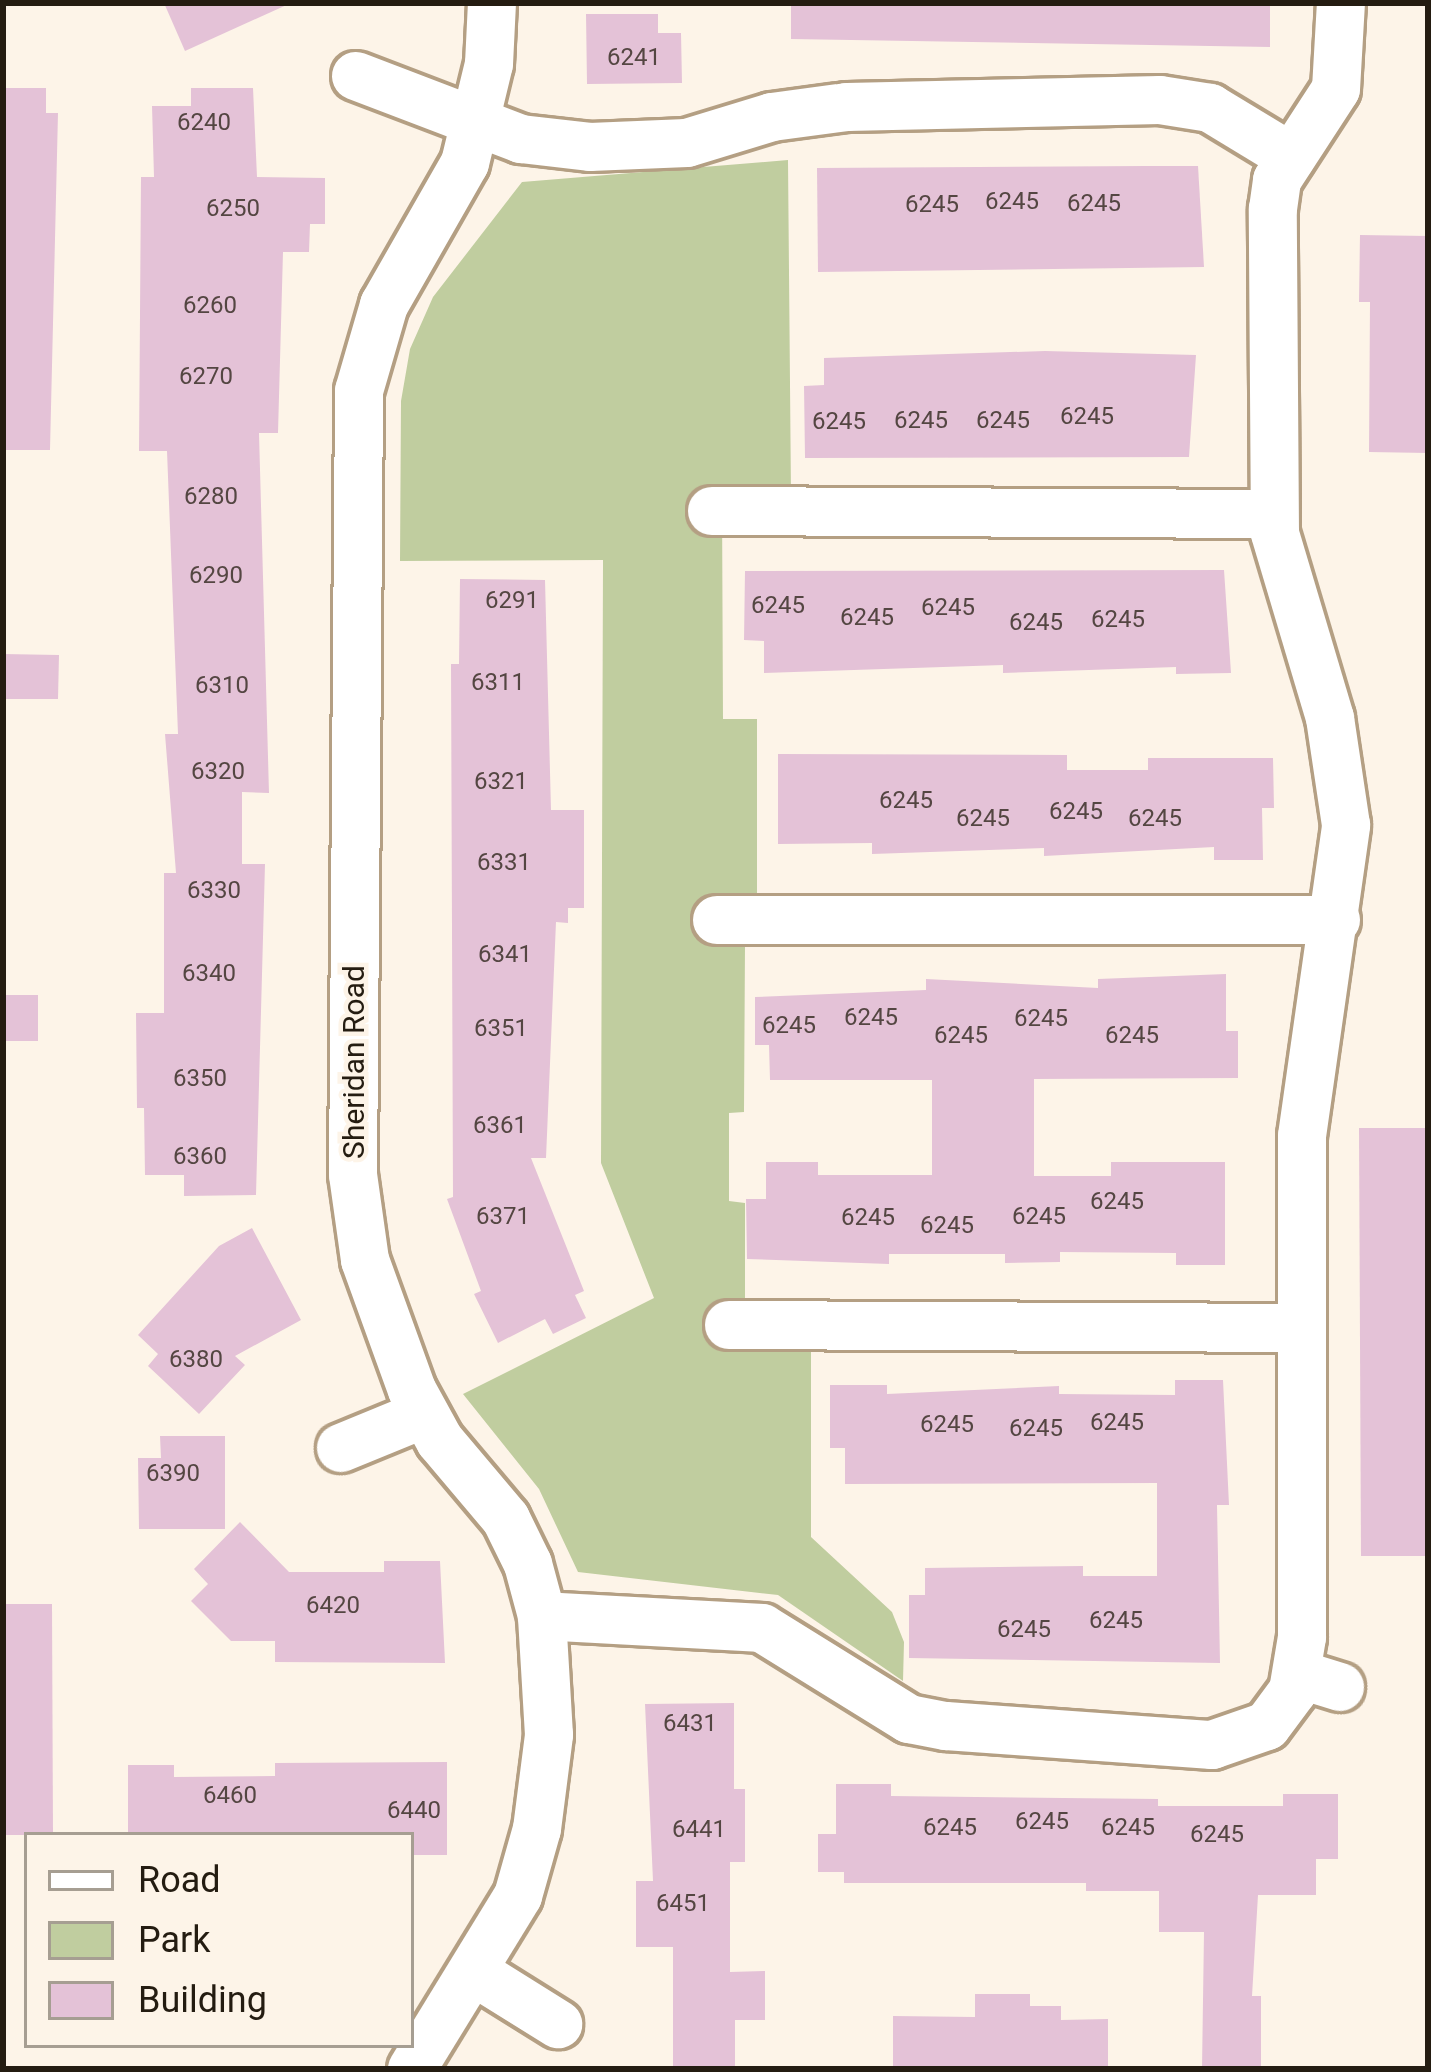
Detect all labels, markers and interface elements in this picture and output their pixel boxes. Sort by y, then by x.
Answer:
house number: 6241 [607,44,661,72]
house number: 6240 [177,109,231,137]
house number: 6245 [985,188,1039,216]
house number: 6245 [1067,190,1121,218]
house number: 6245 [905,191,959,219]
house number: 6250 [206,195,260,223]
house number: 6260 [183,292,237,320]
house number: 6270 [179,363,233,391]
house number: 6245 [1060,403,1114,431]
house number: 6245 [894,407,948,435]
house number: 6245 [976,407,1030,435]
house number: 6245 [812,408,866,436]
house number: 6280 [184,483,238,511]
house number: 6290 [189,562,243,590]
house number: 6291 [485,587,539,615]
house number: 6245 [751,592,805,620]
house number: 6245 [921,594,975,622]
house number: 6245 [840,604,894,632]
house number: 6245 [1091,606,1145,634]
house number: 6245 [1009,609,1063,637]
house number: 6311 [471,669,525,697]
house number: 6310 [195,672,249,700]
house number: 6320 [191,758,245,786]
house number: 6321 [474,768,528,796]
house number: 6245 [879,787,933,815]
house number: 6245 [1049,798,1103,826]
house number: 6245 [956,805,1010,833]
house number: 6245 [1128,805,1182,833]
house number: 6331 [477,849,531,877]
house number: 6330 [187,877,241,905]
house number: 6341 [478,941,532,969]
house number: 6340 [182,960,236,988]
street label: Sheridan Road [336,965,372,1159]
house number: 6245 [844,1004,898,1032]
house number: 6245 [1014,1005,1068,1033]
house number: 6245 [762,1012,816,1040]
house number: 6351 [474,1015,528,1043]
house number: 6245 [934,1022,988,1050]
house number: 6245 [1105,1022,1159,1050]
house number: 6350 [173,1065,227,1093]
house number: 6361 [473,1112,527,1140]
house number: 6360 [173,1143,227,1171]
house number: 6245 [1090,1188,1144,1216]
house number: 6371 [476,1203,530,1231]
house number: 6245 [1012,1203,1066,1231]
house number: 6245 [841,1204,895,1232]
house number: 6245 [920,1212,974,1240]
house number: 6380 [169,1346,223,1374]
house number: 6245 [1090,1409,1144,1437]
house number: 6245 [920,1411,974,1439]
house number: 6245 [1009,1415,1063,1443]
house number: 6390 [146,1460,200,1488]
house number: 6420 [306,1592,360,1620]
house number: 6245 [1089,1607,1143,1635]
house number: 6245 [997,1616,1051,1644]
house number: 6431 [663,1710,717,1738]
house number: 6460 [203,1782,257,1810]
house number: 6440 [387,1797,441,1825]
house number: 6245 [1015,1808,1069,1836]
house number: 6245 [923,1814,977,1842]
house number: 6245 [1101,1814,1155,1842]
house number: 6441 [672,1816,726,1844]
house number: 6245 [1190,1821,1244,1849]
legend [24,1832,414,2048]
text: Road [138,1859,221,1901]
house number: 6451 [656,1890,710,1918]
text: Park [138,1919,211,1961]
text: Building [138,1979,267,2021]

